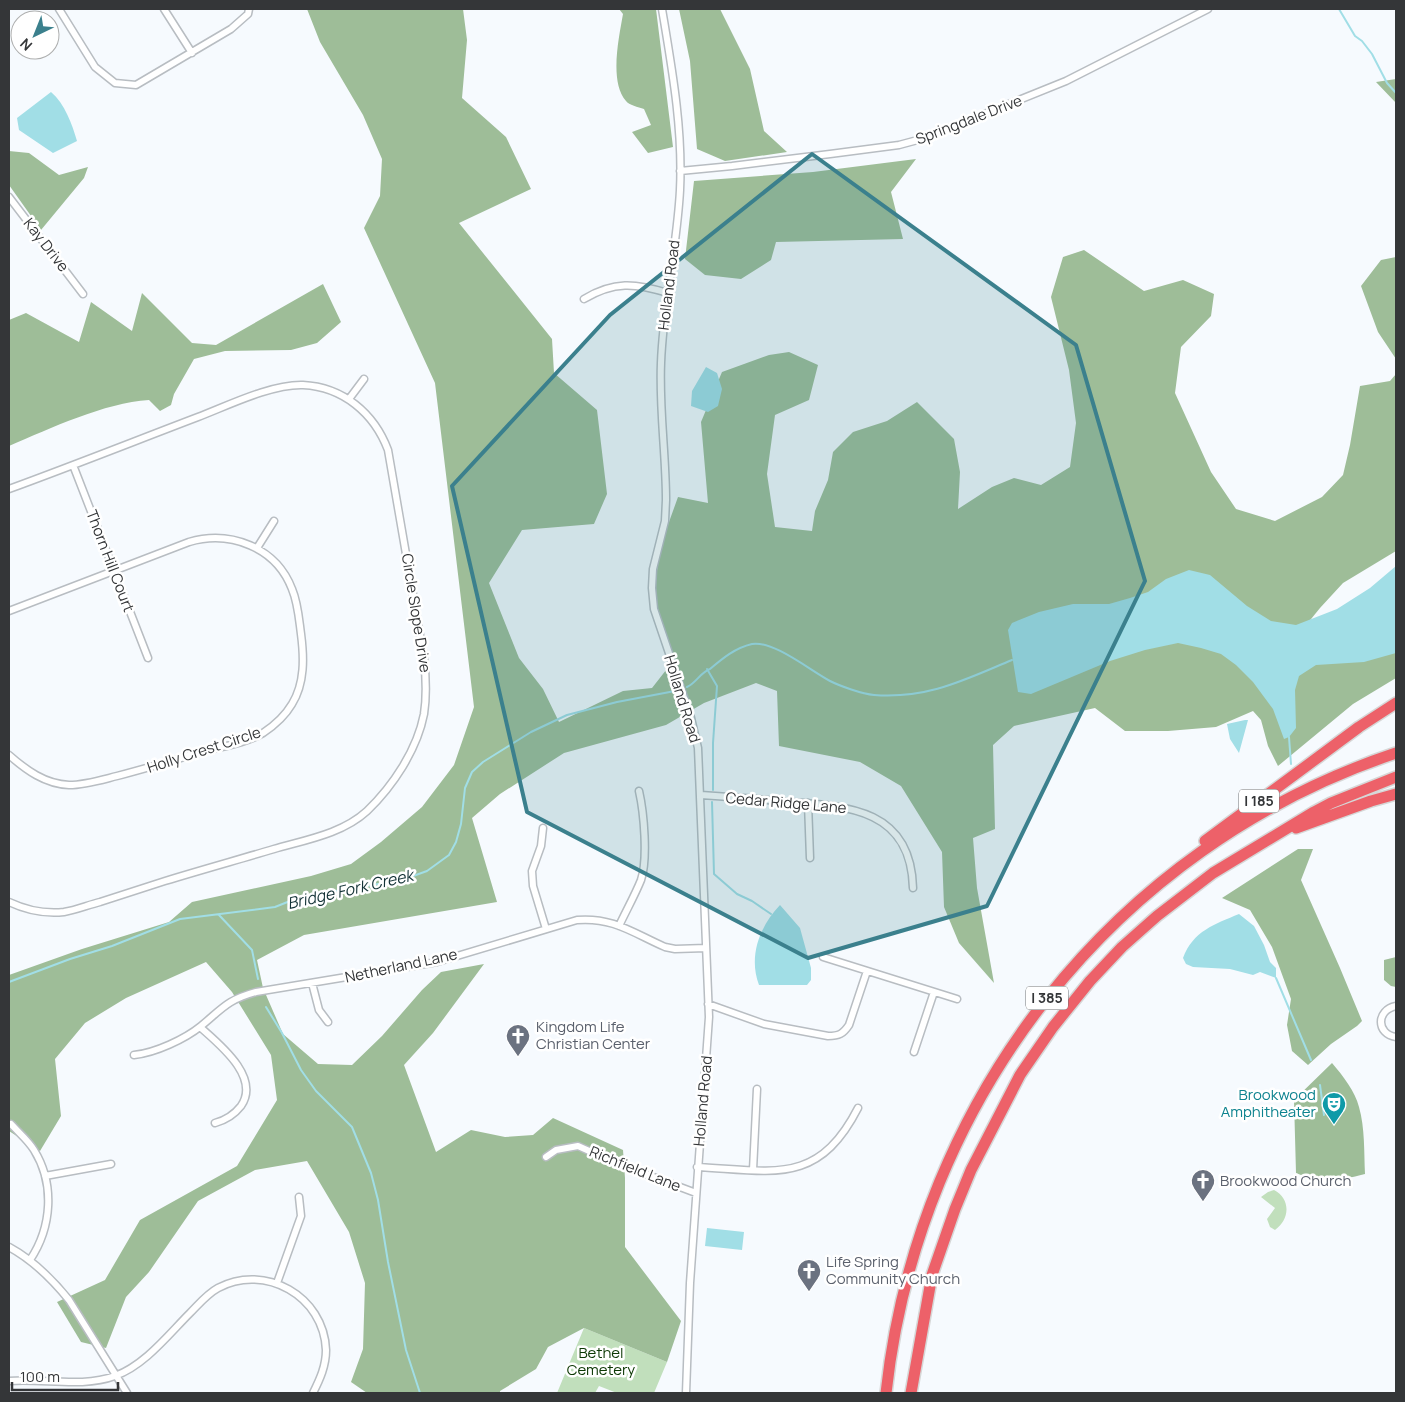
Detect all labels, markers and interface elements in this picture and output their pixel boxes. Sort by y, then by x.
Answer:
north arrow [10,10,60,60]
text: N [16,34,36,55]
street label: Springdale Drive [913,90,1025,149]
street label: Kay Drive [19,213,74,276]
street label: Holland Road [653,239,684,331]
street label: Thorn Hill Court [81,507,140,615]
street label: Circle Slope Drive [397,552,436,674]
street label: Holland Road [659,652,706,745]
street label: Holly Crest Circle [144,721,264,778]
street label: Cedar Ridge Lane [725,787,848,818]
road number: I 185 [1239,789,1279,812]
water label: Bridge Fork Creek [285,863,417,914]
street label: Netherland Lane [343,943,459,988]
road number: I 385 [1026,986,1068,1010]
place label: Kingdom Life Christian Center [536,1016,651,1054]
church icon: Kingdom Life Christian Center [505,1023,531,1057]
street label: Holland Road [688,1055,717,1147]
place label: Brookwood Amphitheater [1221,1084,1317,1122]
theatre icon: Brookwood Amphitheater [1321,1091,1347,1125]
street label: Richfield Lane [586,1141,684,1197]
church icon: Brookwood Church [1190,1168,1216,1202]
place label: Brookwood Church [1220,1170,1352,1191]
place label: Life Spring Community Church [826,1251,960,1289]
church icon: Life Spring Community Church [796,1258,822,1292]
park label: Bethel Cemetery [567,1342,635,1380]
scale bar [12,1360,119,1392]
text: 100 m [20,1366,60,1387]

